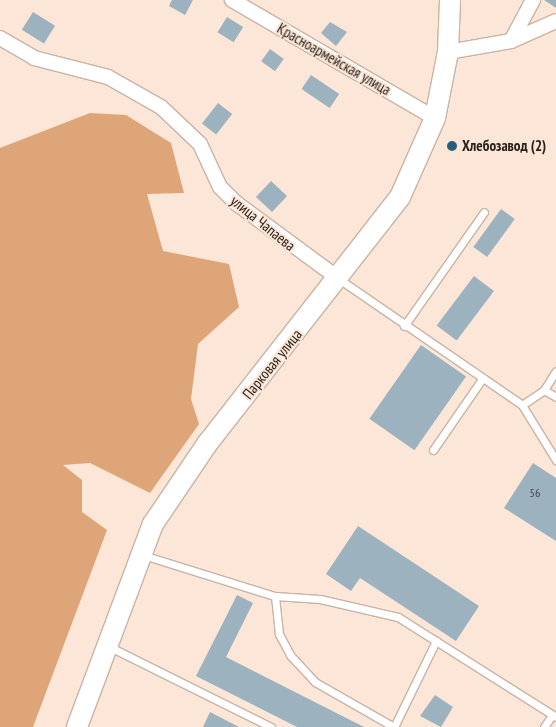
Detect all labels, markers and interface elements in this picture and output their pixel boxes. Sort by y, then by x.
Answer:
street label: Красноармейская улица [274,19,394,99]
place label: Хлебозавод (2) [462,137,546,155]
marker: Хлебозавод (2) [446,140,458,152]
street label: улица Чапаева [227,191,299,255]
street label: Парковая улица [238,326,306,402]
house number: 56 [530,486,540,500]

